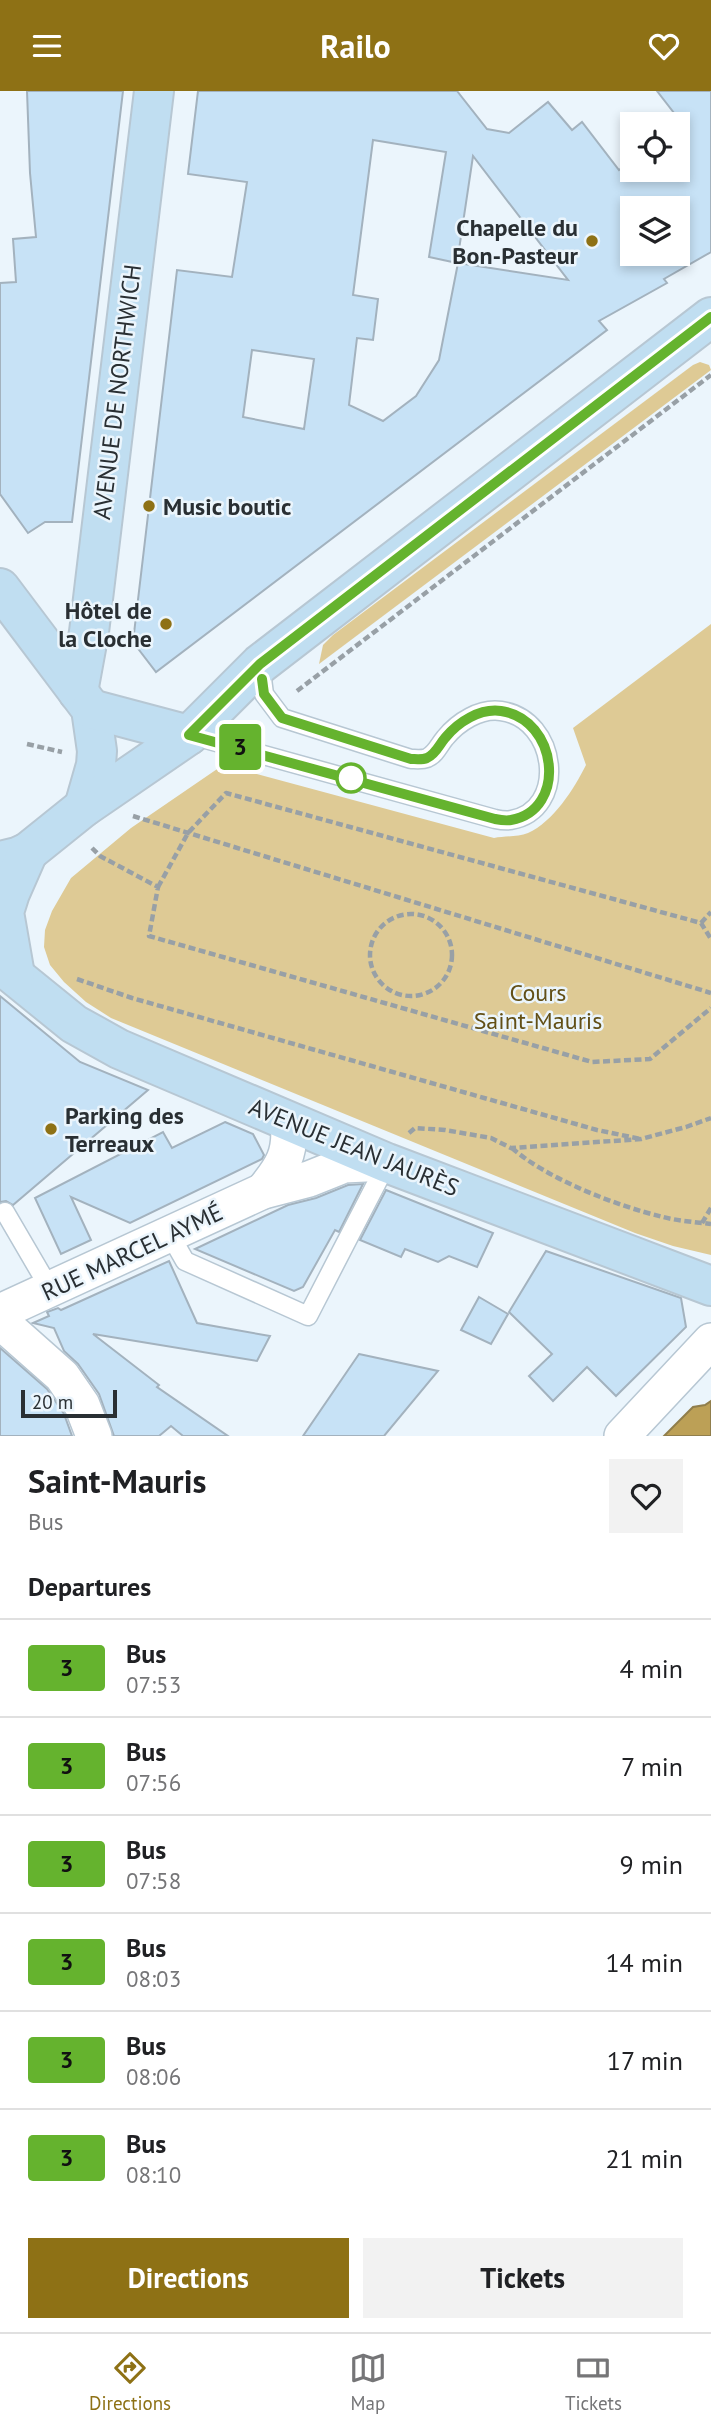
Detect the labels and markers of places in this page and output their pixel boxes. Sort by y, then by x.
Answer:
place label: Chapelle du Bon-Pasteur [452,212,579,271]
marker: Chapelle du Bon-Pasteur [584,233,600,249]
place label: Music boutic [163,491,291,522]
marker: Music boutic [141,498,157,514]
place label: Hôtel de la Cloche [58,595,152,654]
marker: Hôtel de la Cloche [158,616,174,632]
unlabelled marker [336,763,366,793]
place label: Parking des Terreaux [65,1100,184,1159]
marker: Parking des Terreaux [43,1121,59,1137]

